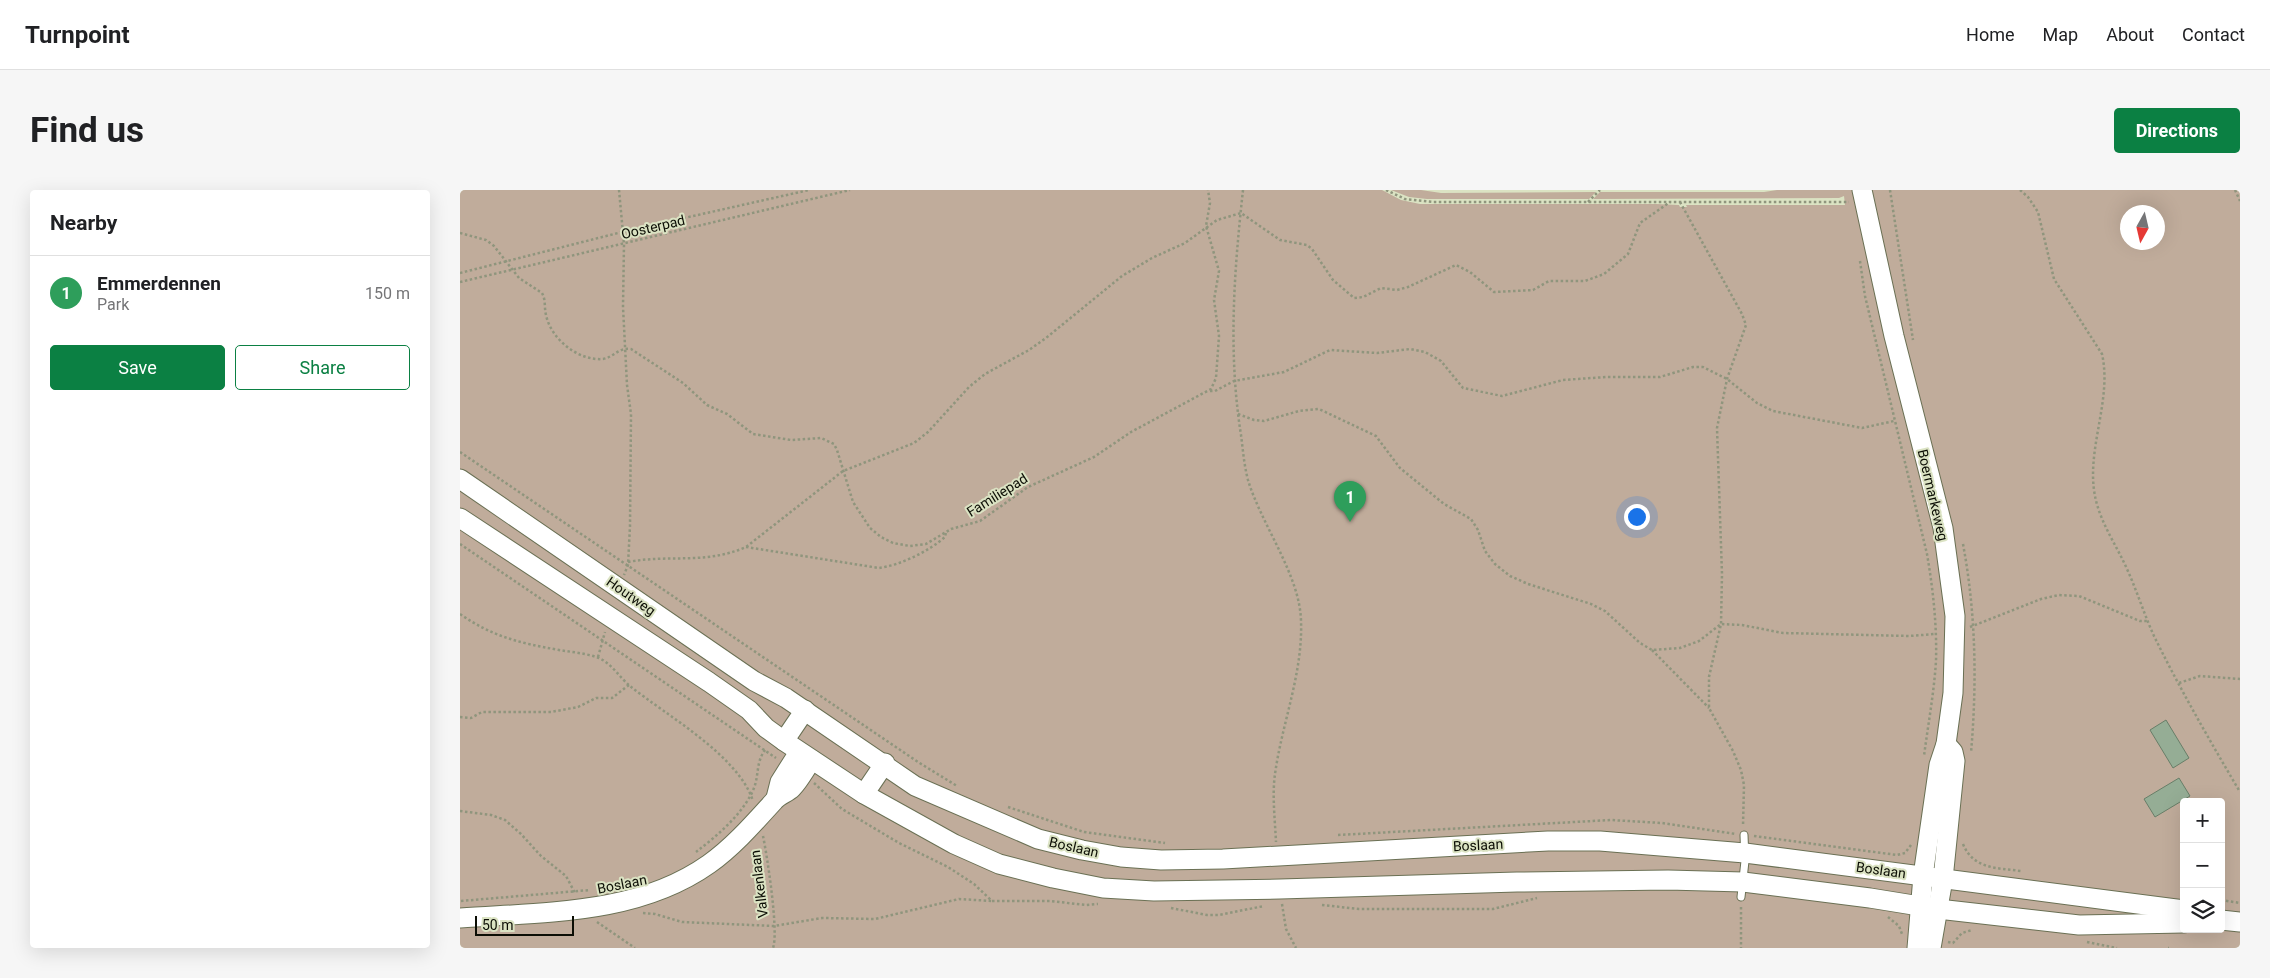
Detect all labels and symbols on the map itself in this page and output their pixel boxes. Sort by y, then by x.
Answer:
north arrow [2120,205,2165,250]
street label: Oosterpad [620,212,686,242]
street label: Boermarkeweg [1915,448,1951,542]
street label: Familiepad [964,470,1030,520]
pin: 1 [1334,481,1366,522]
your location [1624,504,1650,530]
street label: Houtweg [603,573,659,619]
street label: Boslaan [1048,834,1100,860]
street label: Boslaan [1452,836,1504,854]
street label: Valkenlaan [747,849,771,919]
street label: Boslaan [1855,859,1907,881]
street label: Boslaan [596,871,648,897]
scale bar [475,913,574,936]

